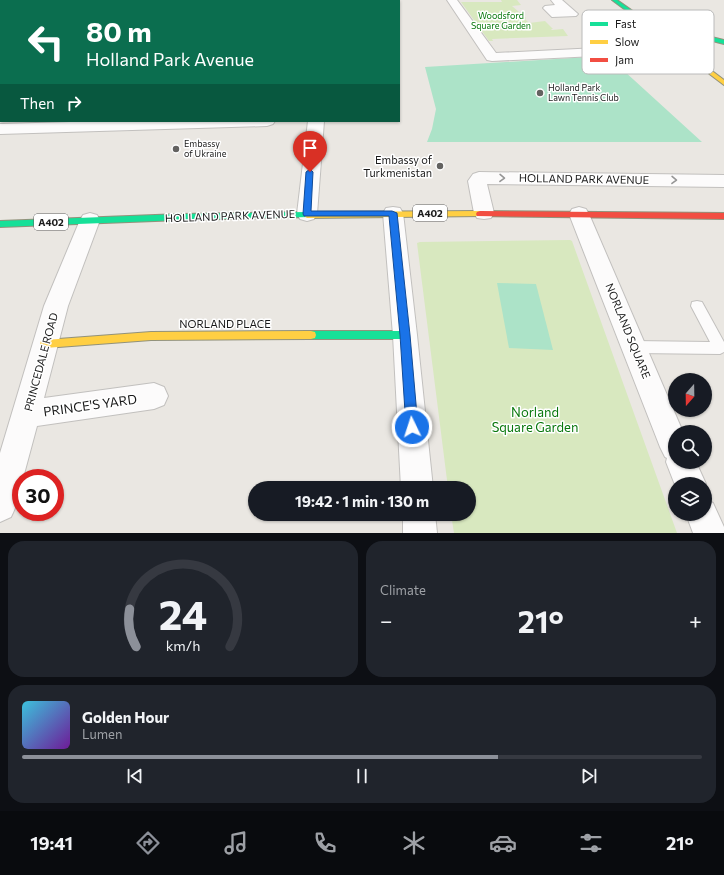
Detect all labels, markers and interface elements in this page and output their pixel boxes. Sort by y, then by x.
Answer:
park label: Woodsford Square Garden [471,10,531,31]
legend [582,10,714,74]
text: 80 m [86,14,152,48]
icon: left [20,16,72,68]
text: Fast [615,17,637,30]
text: Slow [615,35,640,48]
text: Holland Park Avenue [86,48,254,70]
text: Jam [615,53,634,67]
place label: Holland Park Lawn Tennis Club [548,82,619,103]
marker: Holland Park Lawn Tennis Club [535,88,545,98]
icon: right [63,92,85,114]
text: Then [20,94,55,112]
pin [293,131,327,172]
icon: arrive [299,137,321,159]
place label: Embassy of Ukraine [184,138,227,159]
marker: Embassy of Ukraine [171,144,181,154]
place label: Embassy of Turkmenistan [363,153,433,179]
marker: Embassy of Turkmenistan [435,161,445,171]
street label: HOLLAND PARK AVENUE [519,171,649,186]
one-way arrow [499,174,505,182]
one-way arrow [671,176,677,184]
road number: A402 [413,205,447,221]
street label: HOLLAND PARK AVENUE [165,207,295,224]
road number: A402 [34,214,68,230]
street label: NORLAND SQUARE [603,281,654,380]
street label: PRINCEDALE ROAD [21,311,60,413]
street label: NORLAND PLACE [179,317,271,330]
north arrow [668,373,712,417]
map controls [668,373,712,521]
street label: PRINCE'S YARD [42,391,138,419]
park label: Norland Square Garden [492,404,578,435]
position arrow [391,406,433,448]
button: search [668,425,712,469]
speed limit sign: 30 [12,469,64,521]
button: layers [668,477,712,521]
text: 19:42 · 1 min · 130 m [295,492,429,510]
text: Climate [380,582,426,598]
text: 24 [159,588,207,639]
text: 21° [518,602,564,639]
text: − [380,607,393,634]
text: + [689,607,702,634]
text: km/h [166,636,200,654]
text: Golden Hour [82,708,169,726]
text: Lumen [82,726,122,742]
icon: previous [124,765,146,787]
icon: pause [351,765,373,787]
icon: next [578,765,600,787]
icon: directions [134,829,162,857]
icon: music [222,829,250,857]
icon: phone [311,829,339,857]
icon: climate [400,829,428,857]
icon: car [489,829,517,857]
icon: filters [577,829,605,857]
text: 19:41 [30,832,73,854]
text: 21° [666,832,694,854]

